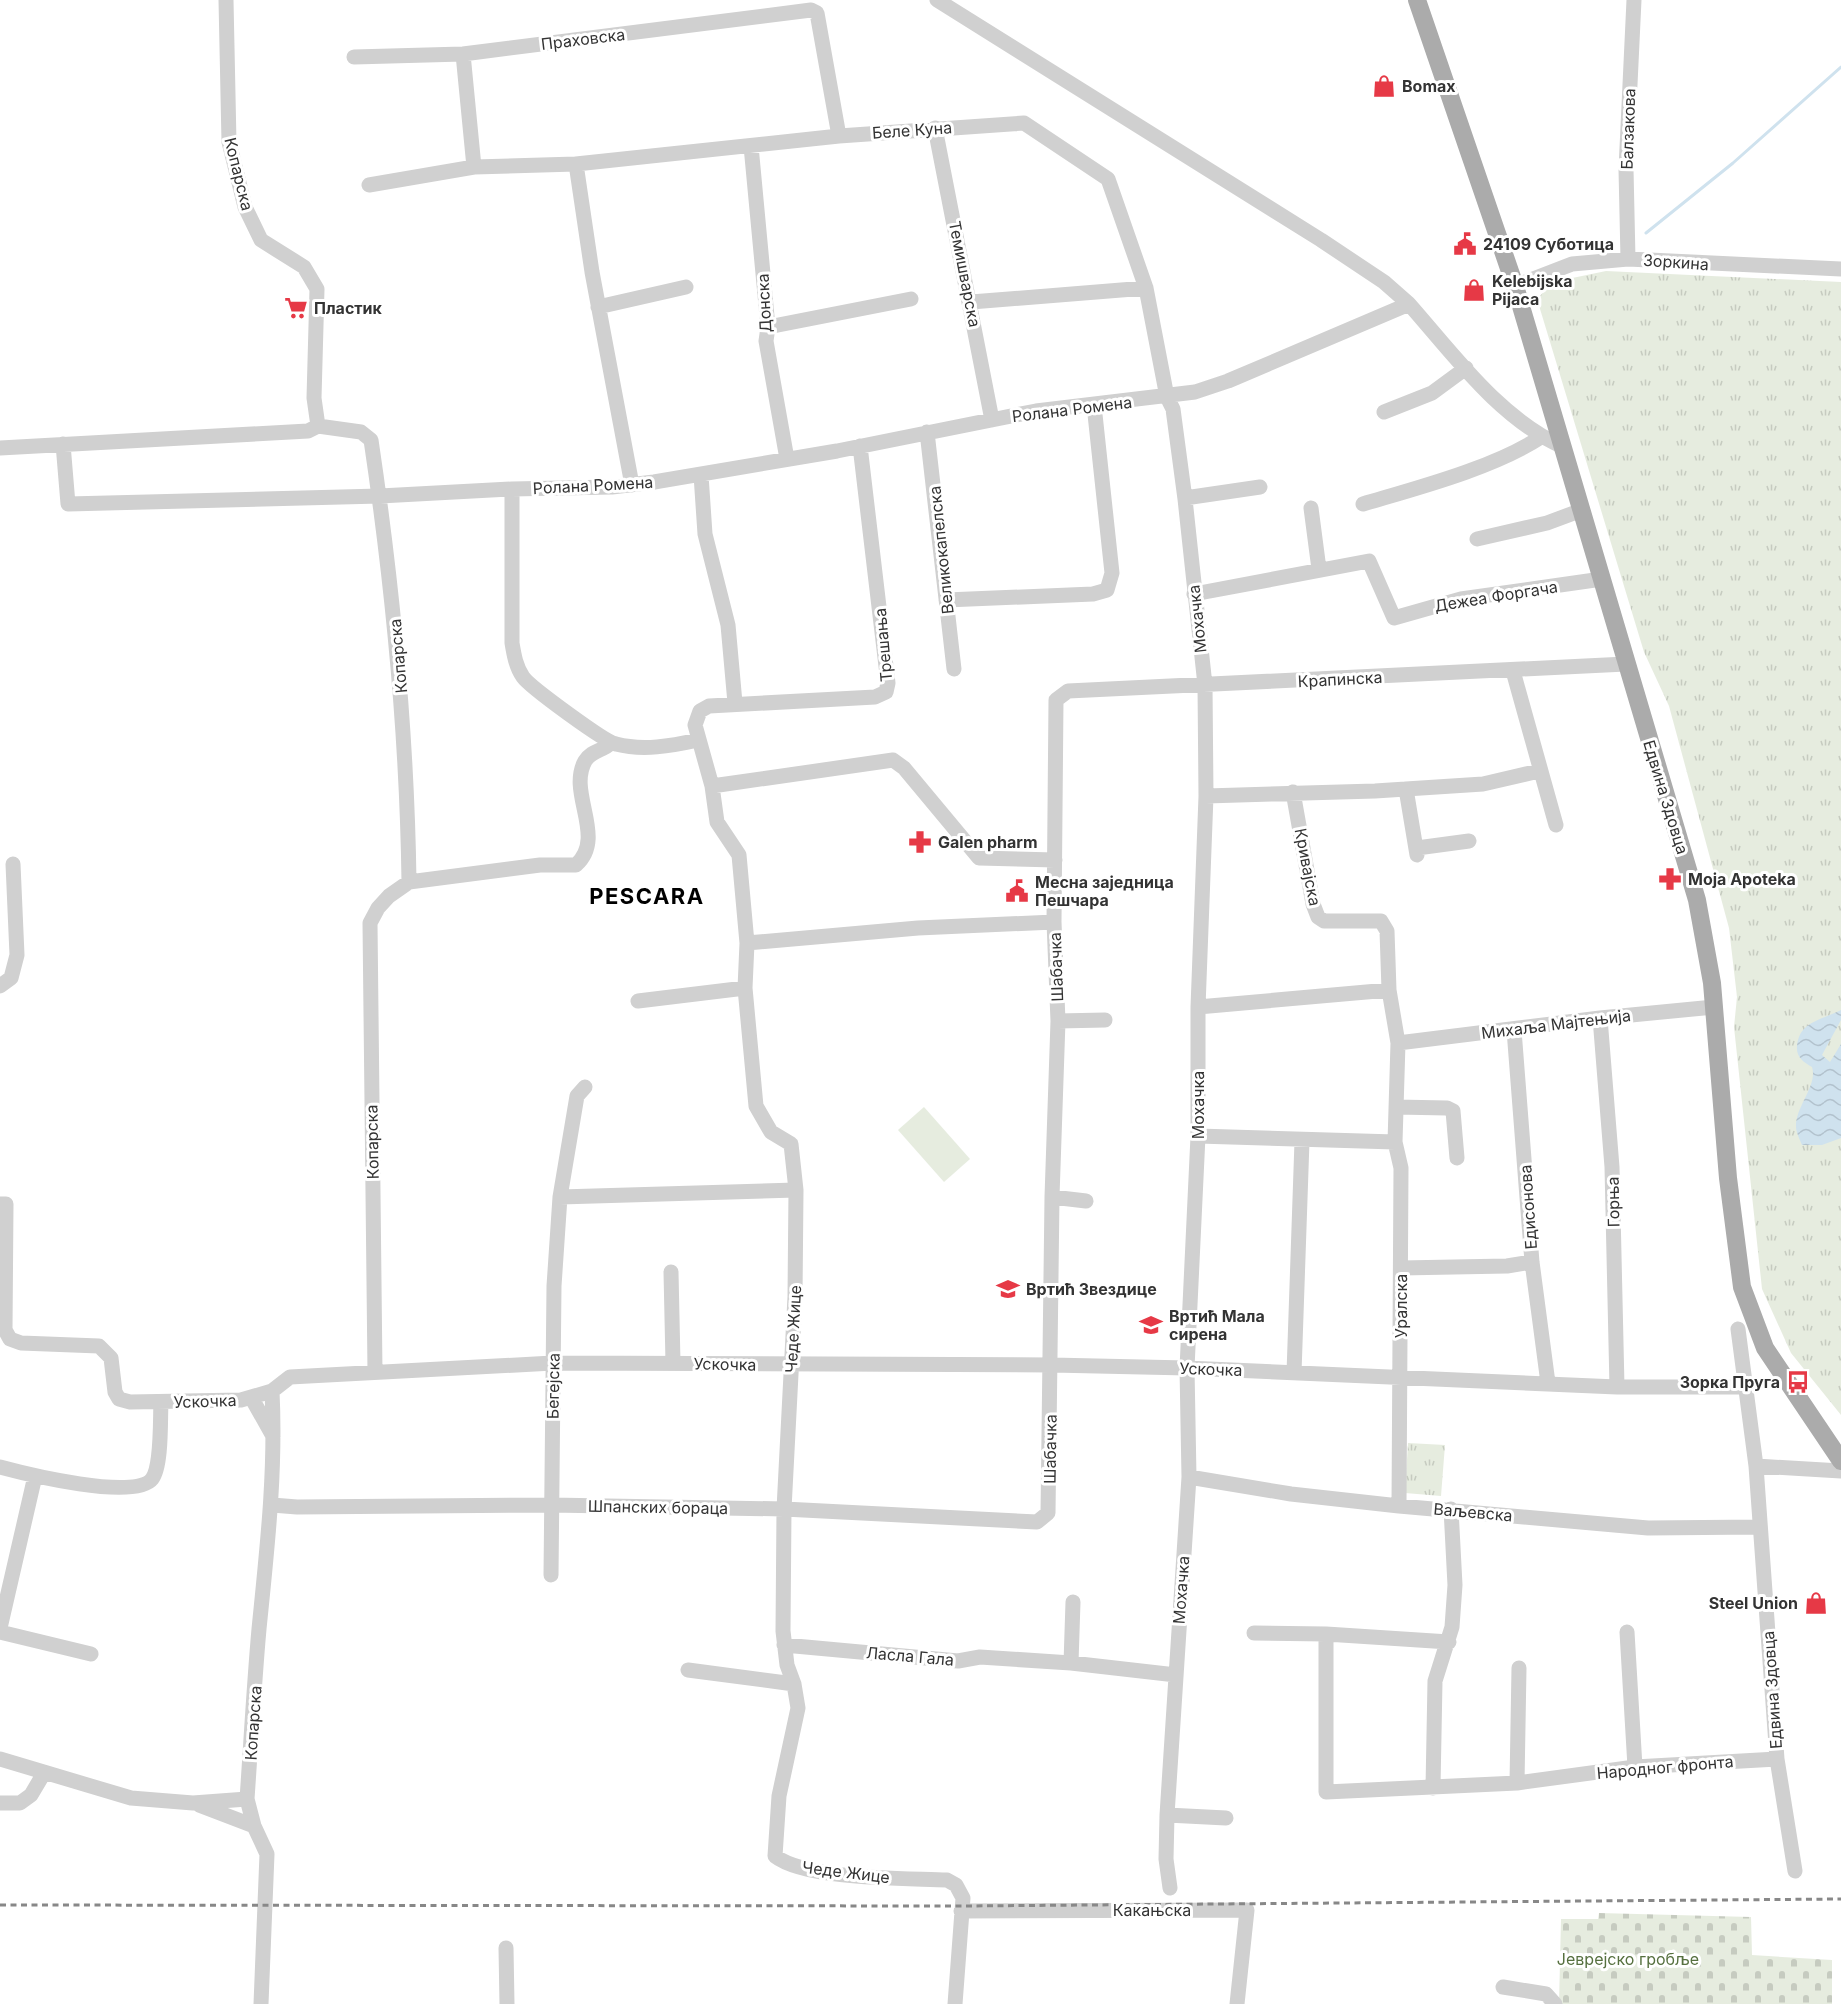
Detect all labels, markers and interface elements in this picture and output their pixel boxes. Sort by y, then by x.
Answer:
street label: Праховска [540,24,626,54]
shop icon: Bomax [1371,73,1397,99]
place label: Bomax [1402,76,1456,96]
street label: Балзакова [1617,88,1639,170]
street label: Беле Куна [871,117,953,143]
street label: Копарска [220,135,258,213]
street label: Темишварска [945,219,985,329]
public building icon: 24109 Суботица [1452,231,1478,257]
place label: 24109 Суботица [1483,234,1614,254]
street label: Зоркина [1642,250,1710,274]
place label: Kelebijska Pijaca [1492,271,1573,309]
street label: Донска [752,273,776,333]
shop icon: Kelebijska Pijaca [1461,277,1487,303]
supermarket icon: Пластик [283,295,309,321]
place label: Пластик [314,298,383,318]
street label: Ролана Ромена [1011,392,1133,426]
street label: Ролана Ромена [532,472,654,498]
street label: Великокапелска [924,485,958,615]
street label: Дежеа Форгача [1433,576,1559,616]
street label: Мохачка [1183,584,1211,654]
street label: Трешања [870,607,896,683]
street label: Копарска [385,618,411,694]
street label: Крапинска [1297,667,1383,691]
street label: Едвина Здовца [1639,738,1693,856]
street label: Кривајска [1291,826,1325,908]
pharmacy icon: Galen pharm [907,829,933,855]
place label: Galen pharm [938,832,1037,852]
pharmacy icon: Moja Apoteka [1657,866,1683,892]
place label: Moja Apoteka [1688,869,1796,889]
place label: Месна заједница Пешчара [1035,872,1174,910]
public building icon: Месна заједница Пешчара [1004,878,1030,904]
district label: PESCARA [589,883,705,909]
street label: Шабачка [1045,932,1067,1002]
street label: Михаља Мајтењија [1480,1005,1632,1043]
street label: Мохачка [1188,1071,1208,1139]
street label: Копарска [361,1104,383,1180]
street label: Едисонова [1515,1164,1541,1250]
street label: Горња [1603,1176,1623,1228]
street label: Уралска [1391,1274,1411,1338]
school or university icon: Вртић Звездице [995,1276,1021,1302]
place label: Вртић Звездице [1026,1279,1157,1299]
street label: Чеде Жице [781,1284,805,1374]
place label: Вртић Мала сирена [1169,1306,1265,1344]
school or university icon: Вртић Мала сирена [1138,1312,1164,1338]
street label: Бегејска [542,1353,564,1419]
street label: Ускочка [693,1353,757,1375]
street label: Ускочка [1179,1358,1243,1380]
bus stop icon: Зорка Пруга [1785,1369,1811,1395]
place label: Зорка Пруга [1680,1372,1780,1392]
street label: Ускочка [173,1390,237,1412]
street label: Шабачка [1039,1414,1061,1484]
street label: Шпанских бораца [588,1496,728,1518]
street label: Ваљевска [1433,1499,1513,1525]
street label: Мохачка [1169,1555,1193,1625]
shop icon: Steel Union [1803,1590,1829,1616]
place label: Steel Union [1709,1593,1798,1613]
street label: Едвина Здовца [1758,1630,1786,1750]
street label: Ласла Гала [865,1642,955,1670]
street label: Копарска [240,1685,266,1761]
street label: Народног фронта [1596,1751,1734,1783]
street label: Чеде Жице [801,1857,891,1887]
street label: Какањска [1113,1900,1191,1920]
park label: Јеврејско гробље [1557,1949,1699,1969]

